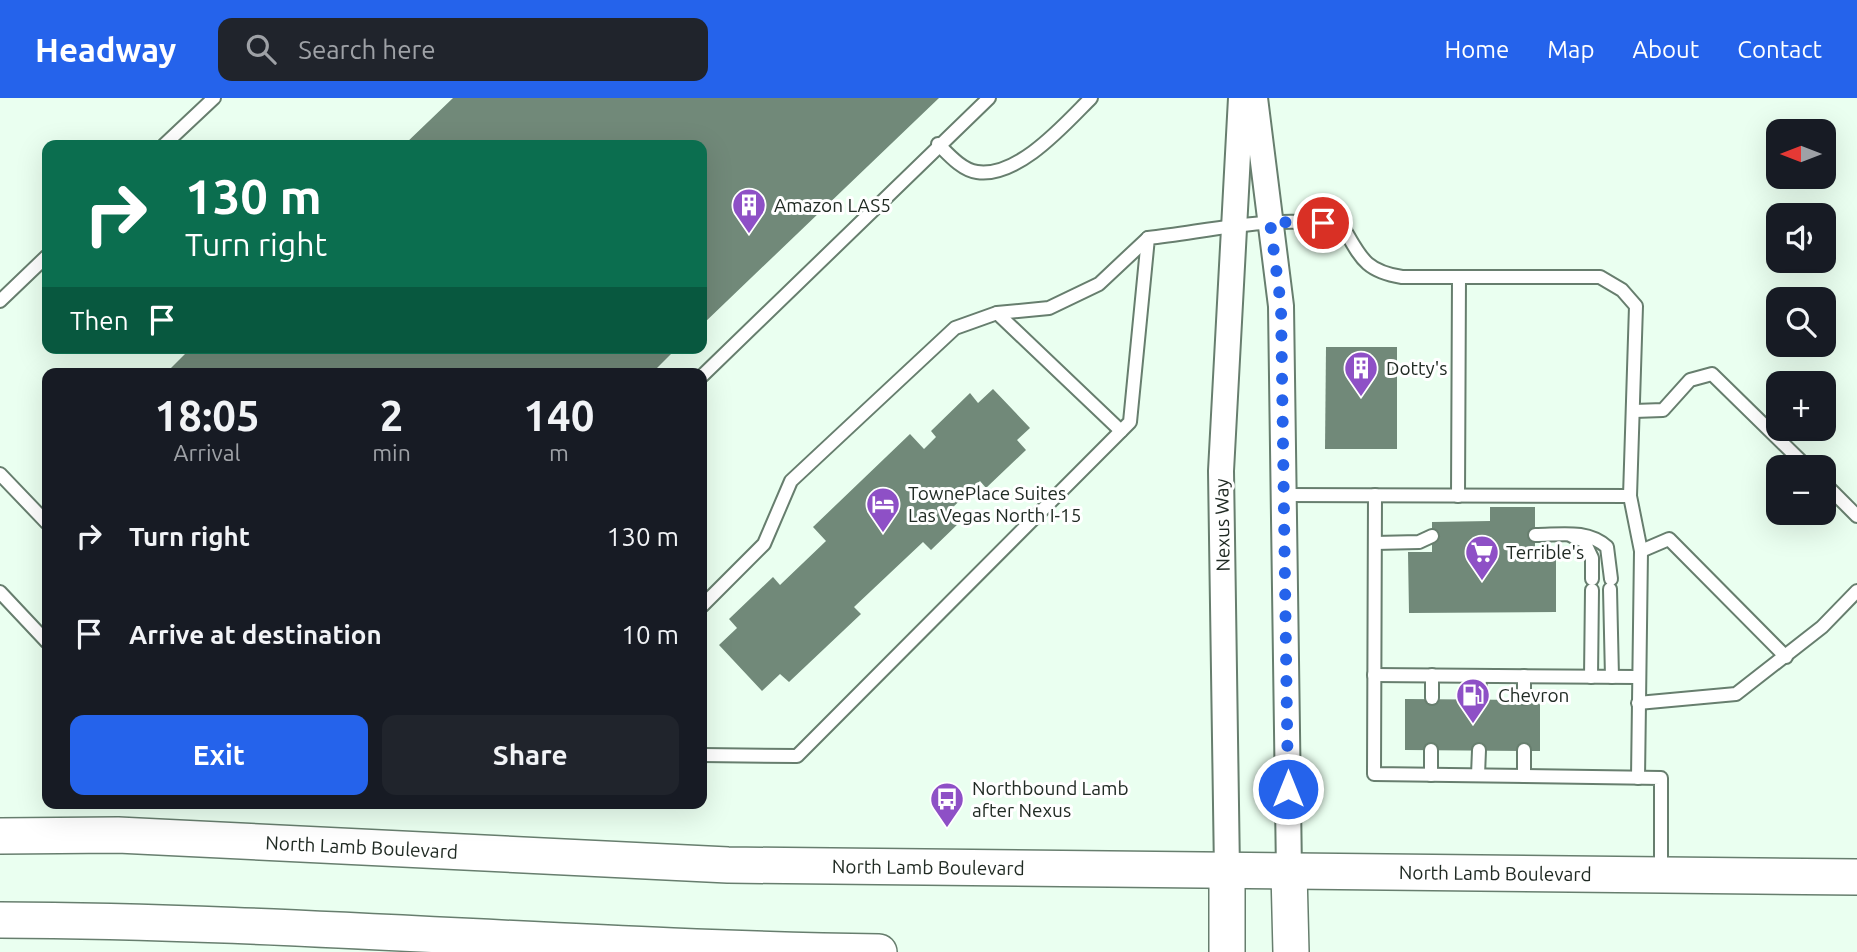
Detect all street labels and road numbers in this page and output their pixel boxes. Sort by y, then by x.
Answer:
street label: Nexus Way [1210,478,1234,572]
street label: North Lamb Boulevard [265,831,459,863]
street label: North Lamb Boulevard [832,855,1025,879]
street label: North Lamb Boulevard [1399,861,1592,885]

